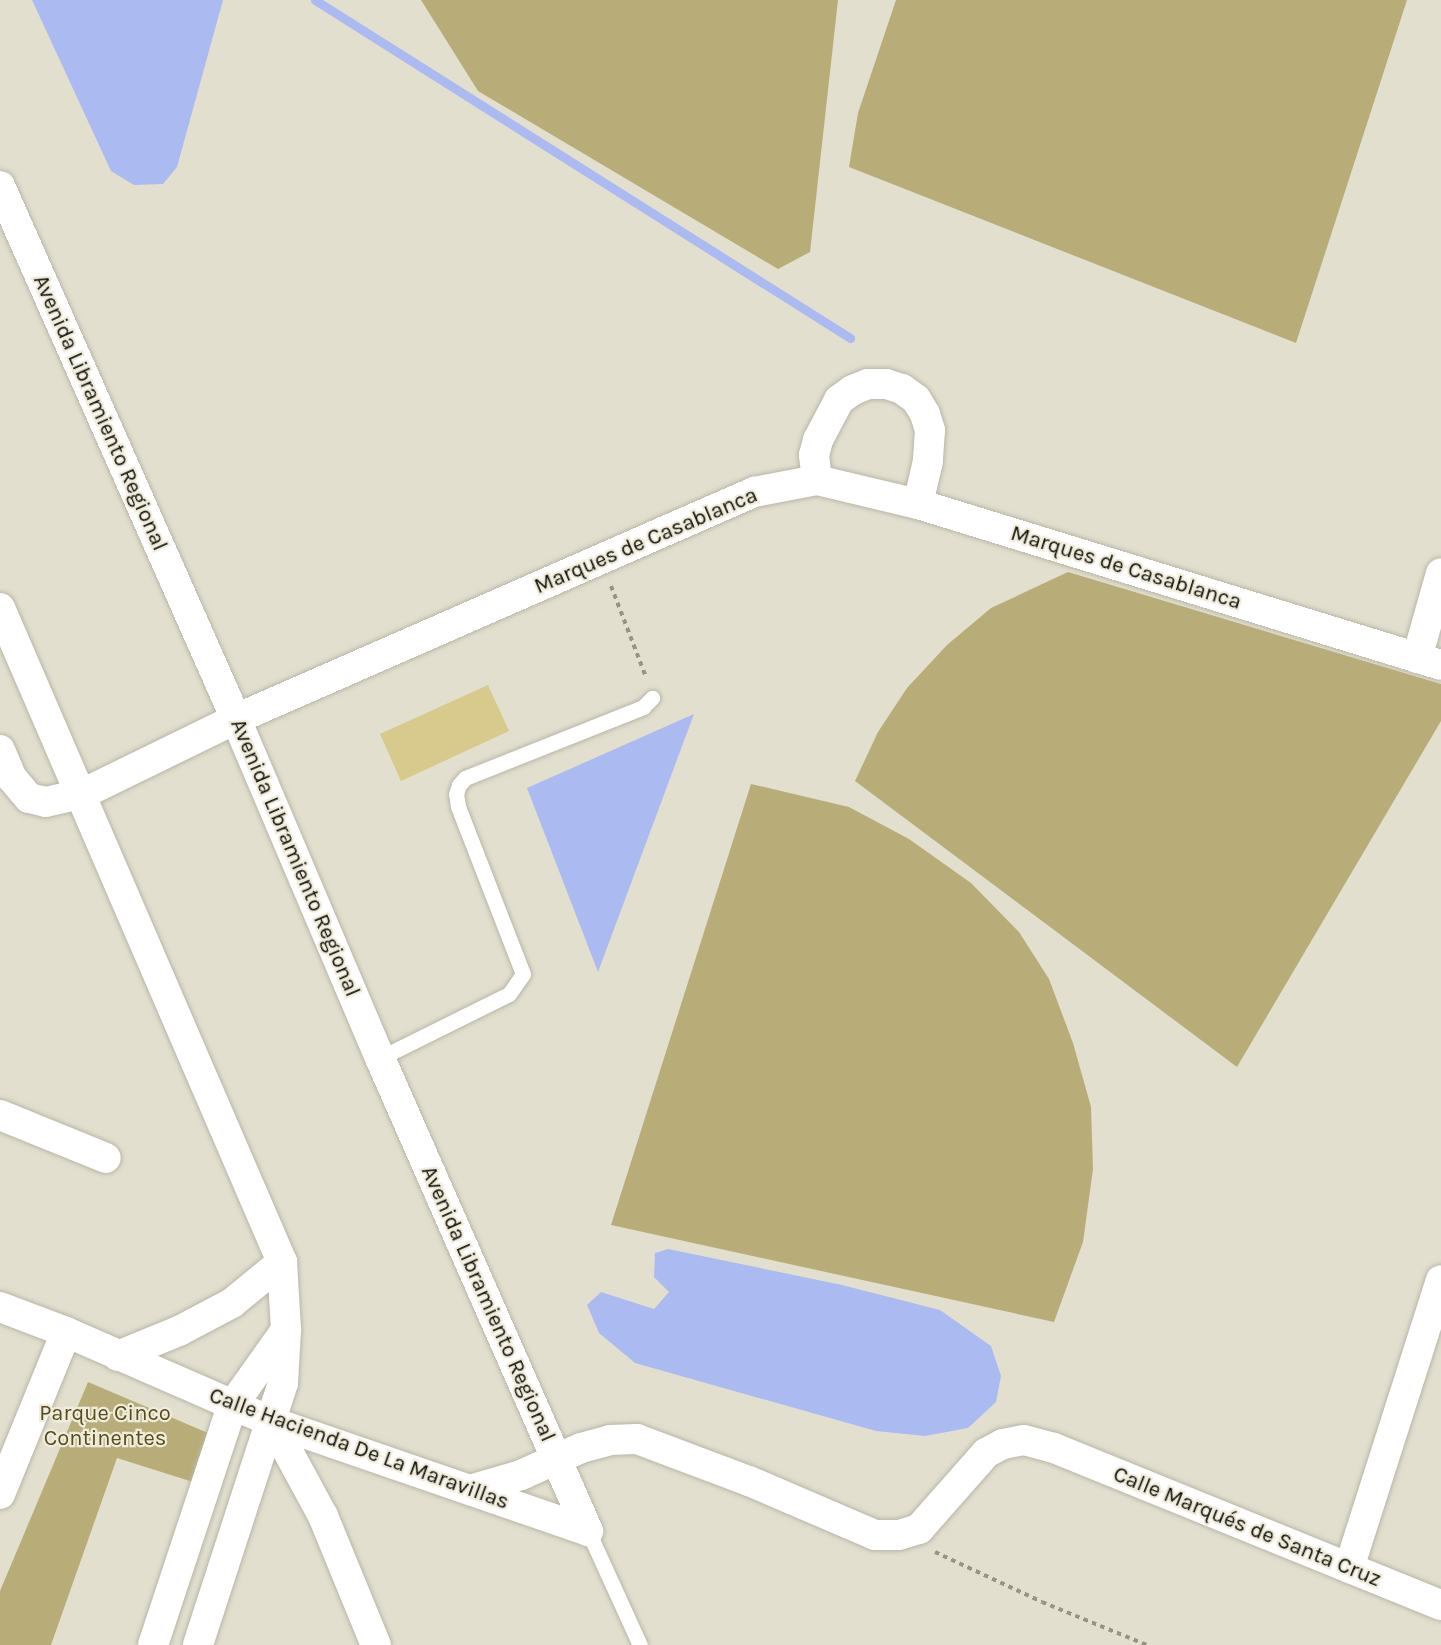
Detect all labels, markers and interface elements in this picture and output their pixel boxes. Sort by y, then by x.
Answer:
street label: Avenida Libramiento Regional [27,271,173,555]
street label: Marques de Casablanca [530,482,762,600]
street label: Marques de Casablanca [1007,520,1245,616]
street label: Avenida Libramiento Regional [224,715,366,1001]
street label: Avenida Libramiento Regional [415,1162,561,1446]
street label: Calle Hacienda De La Maravillas [205,1382,513,1516]
park label: Parque Cinco Continentes [39,1400,171,1452]
street label: Calle Marqués de Santa Cruz [1109,1461,1385,1593]

